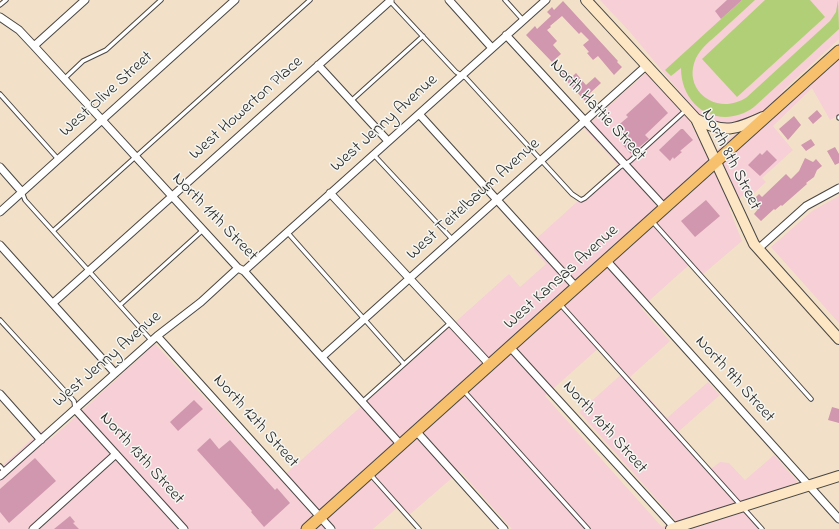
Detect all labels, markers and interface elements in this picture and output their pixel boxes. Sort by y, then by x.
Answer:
street label: West Olive Street [56,48,158,142]
street label: West Howerton Place [186,53,308,165]
street label: North Hattie Street [545,56,649,166]
street label: West Jenny Avenue [327,71,443,177]
street label: North 8th Street [696,106,764,214]
street label: West Teitelbaum Avenue [403,135,545,265]
street label: North 11th Street [167,169,261,267]
street label: West Kansas Avenue [501,221,623,335]
street label: West Jenny Avenue [50,307,166,413]
street label: North 9th Street [690,332,778,428]
street label: North 12th Street [208,371,302,473]
street label: North 10th Street [557,378,651,478]
street label: North 13th Street [94,409,188,509]

